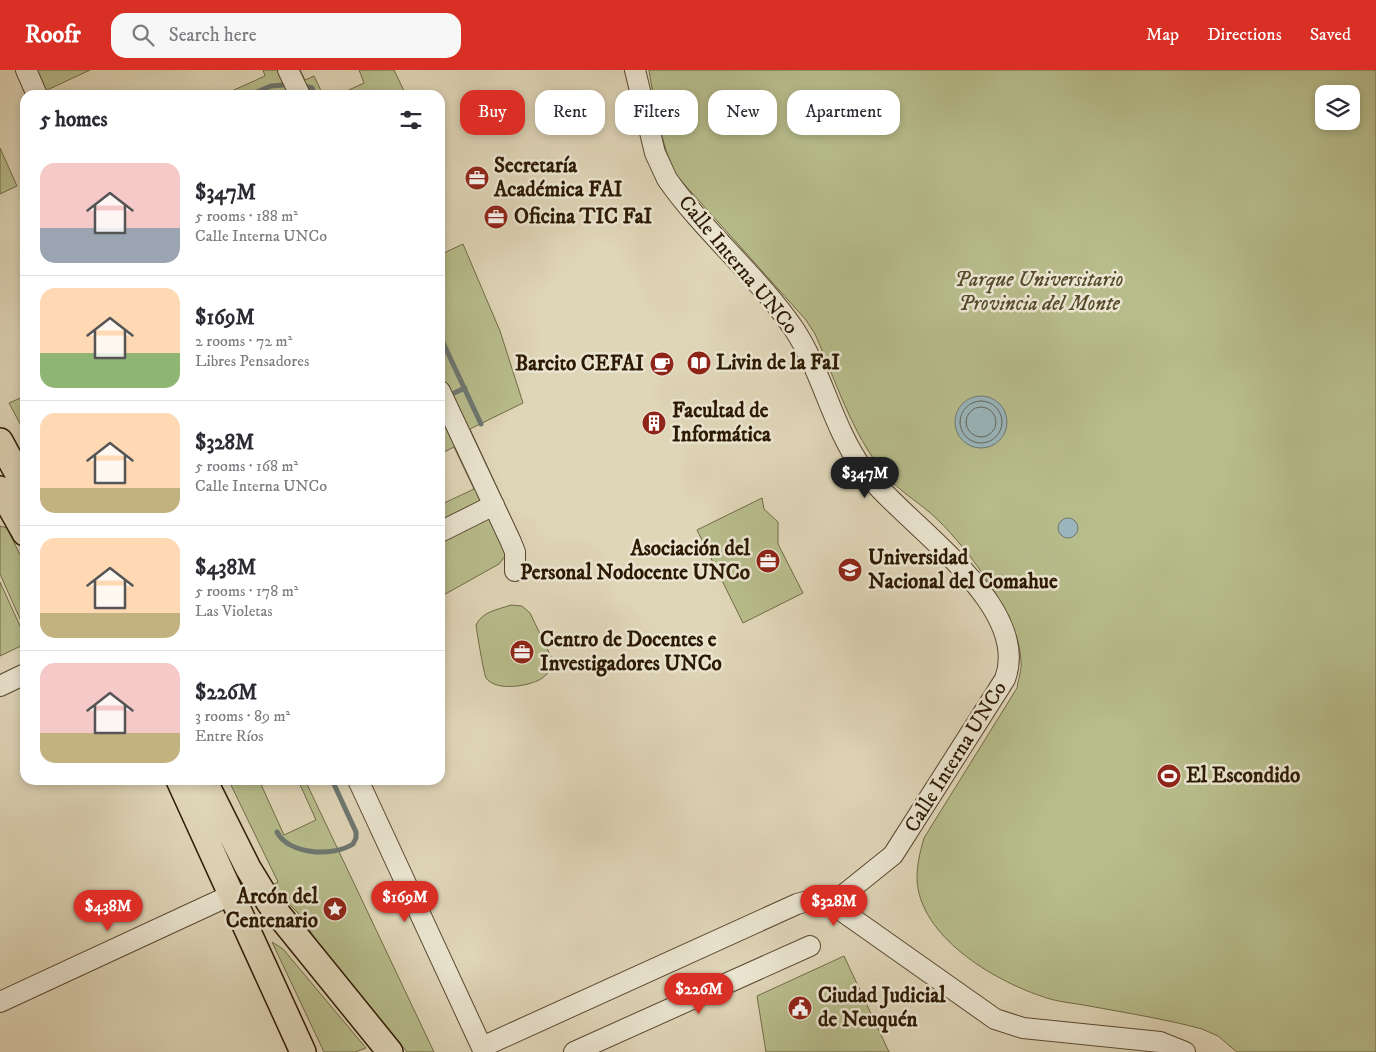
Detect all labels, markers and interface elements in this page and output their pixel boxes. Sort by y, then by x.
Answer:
search box [111,13,461,58]
text: Roofr [25,20,81,50]
icon: search [129,21,157,49]
text: Search here [169,24,257,47]
text: Map [1146,24,1179,46]
text: Directions [1207,24,1282,46]
text: Saved [1310,24,1351,46]
map controls [1315,85,1360,130]
button: layers [1315,85,1360,130]
chip: Buy [460,90,525,135]
chip: Rent [535,90,605,135]
chip: Filters [615,90,698,135]
chip: New [708,90,777,135]
chip: Apartment [787,90,900,135]
icon: filters [397,106,425,134]
text: 5 homes [40,107,108,133]
place label: Secretaría Académica FAI [493,153,623,203]
office icon: Secretaría Académica FAI [464,165,490,191]
text: $347M [195,180,256,206]
icon: home [80,183,140,243]
street label: Calle Interna UNCo [672,190,804,340]
office icon: Oficina TIC FaI [483,204,509,230]
place label: Oficina TIC FaI [514,204,653,230]
text: 5 rooms · 188 m² [195,206,298,226]
text: Calle Interna UNCo [195,226,327,246]
park label: Parque Universitario Provincia del Monte [955,267,1124,317]
text: $169M [195,305,255,331]
icon: home [80,308,140,368]
text: 2 rooms · 72 m² [195,331,292,351]
library icon: Livin de la FaI [686,350,712,376]
place label: Livin de la FaI [716,350,840,376]
text: Libres Pensadores [195,351,309,371]
place label: Barcito CEFAI [515,351,644,377]
cafe icon: Barcito CEFAI [649,351,675,377]
place label: Facultad de Informática [672,398,772,448]
building icon: Facultad de Informática [641,410,667,436]
text: $328M [195,430,254,456]
icon: home [80,433,140,493]
text: 5 rooms · 168 m² [195,456,298,476]
pin: $347M [830,456,900,499]
text: $347M [842,463,888,483]
text: Calle Interna UNCo [195,476,327,496]
place label: Asociación del Personal Nodocente UNCo [520,536,751,586]
place label: Universidad Nacional del Comahue [868,545,1058,595]
office icon: Asociación del Personal Nodocente UNCo [755,548,781,574]
text: $438M [195,555,256,581]
school or university icon: Universidad Nacional del Comahue [837,557,863,583]
icon: home [80,558,140,618]
text: 5 rooms · 178 m² [195,581,298,601]
text: Las Violetas [195,601,273,621]
place label: Centro de Docentes e Investigadores UNCo [540,627,722,677]
office icon: Centro de Docentes e Investigadores UNCo [509,639,535,665]
street label: Calle Interna UNCo [899,677,1013,837]
text: $226M [195,680,257,706]
icon: home [80,683,140,743]
text: 3 rooms · 89 m² [195,706,290,726]
text: Entre Ríos [195,726,264,746]
sports icon: El Escondido [1156,763,1182,789]
place label: El Escondido [1186,763,1300,789]
pin: $169M [370,880,440,923]
place label: Arcón del Centenario [226,884,319,934]
pin: $328M [799,884,869,927]
text: $169M [382,887,428,907]
pin: $438M [73,890,143,932]
text: $328M [811,891,857,911]
text: $438M [85,896,131,916]
place icon: Arcón del Centenario [322,896,348,922]
pin: $226M [664,972,734,1015]
text: $226M [675,979,723,999]
place label: Ciudad Judicial de Neuquén [818,983,946,1033]
public building icon: Ciudad Judicial de Neuquén [787,995,813,1021]

